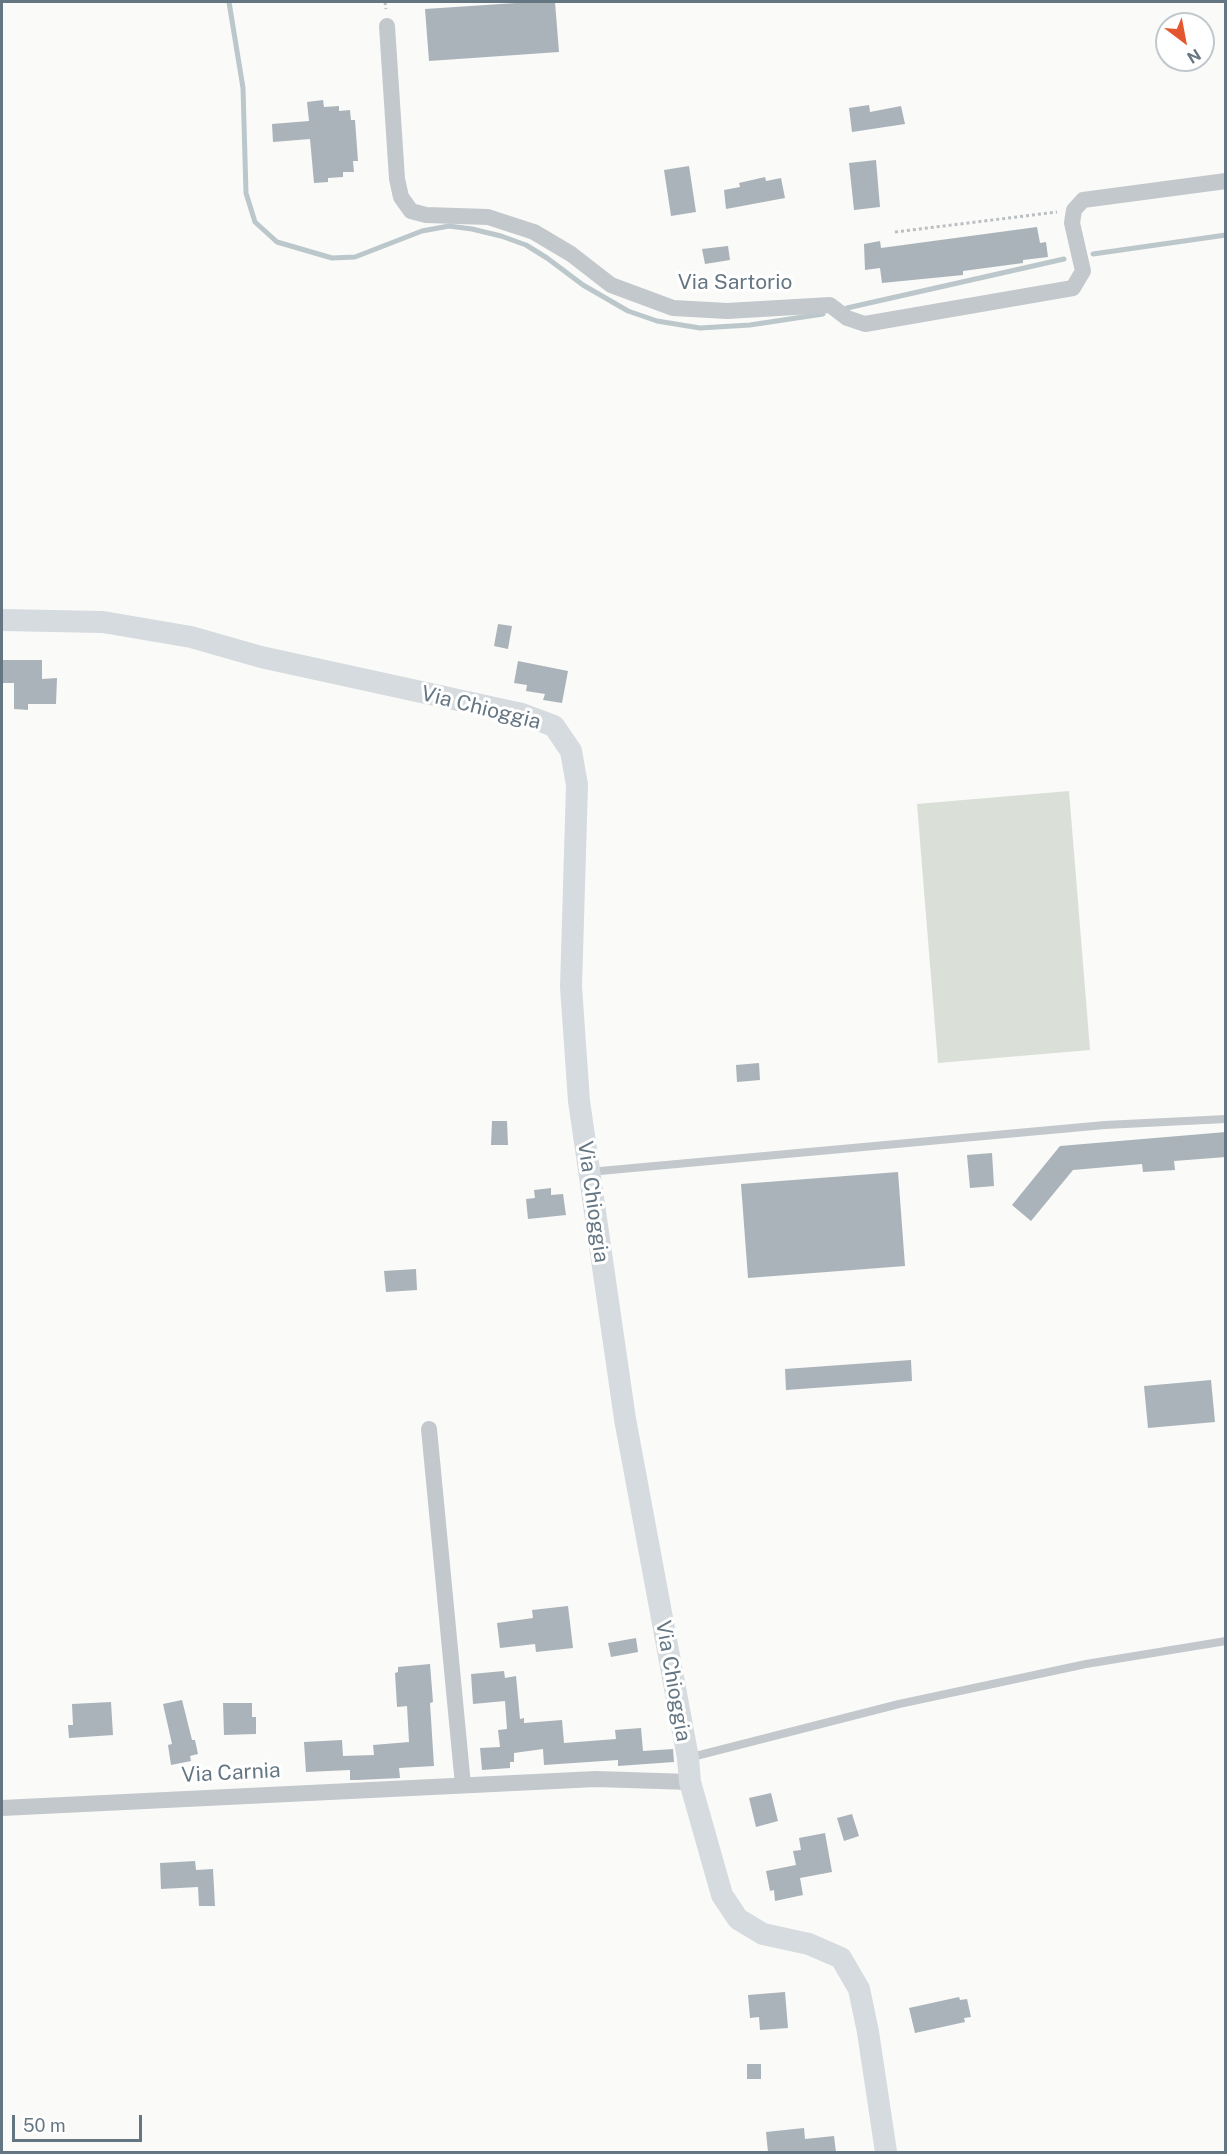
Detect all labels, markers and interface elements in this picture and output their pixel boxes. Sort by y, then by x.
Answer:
north arrow [1155,12,1215,72]
text: N [1183,45,1204,67]
street label: Via Sartorio [678,270,792,296]
street label: Via Chioggia [419,681,543,735]
street label: Via Chioggia [572,1140,614,1264]
street label: Via Chioggia [650,1619,696,1743]
street label: Via Carnia [181,1758,281,1788]
scale bar [15,2103,146,2141]
text: 50 m [23,2115,66,2136]

